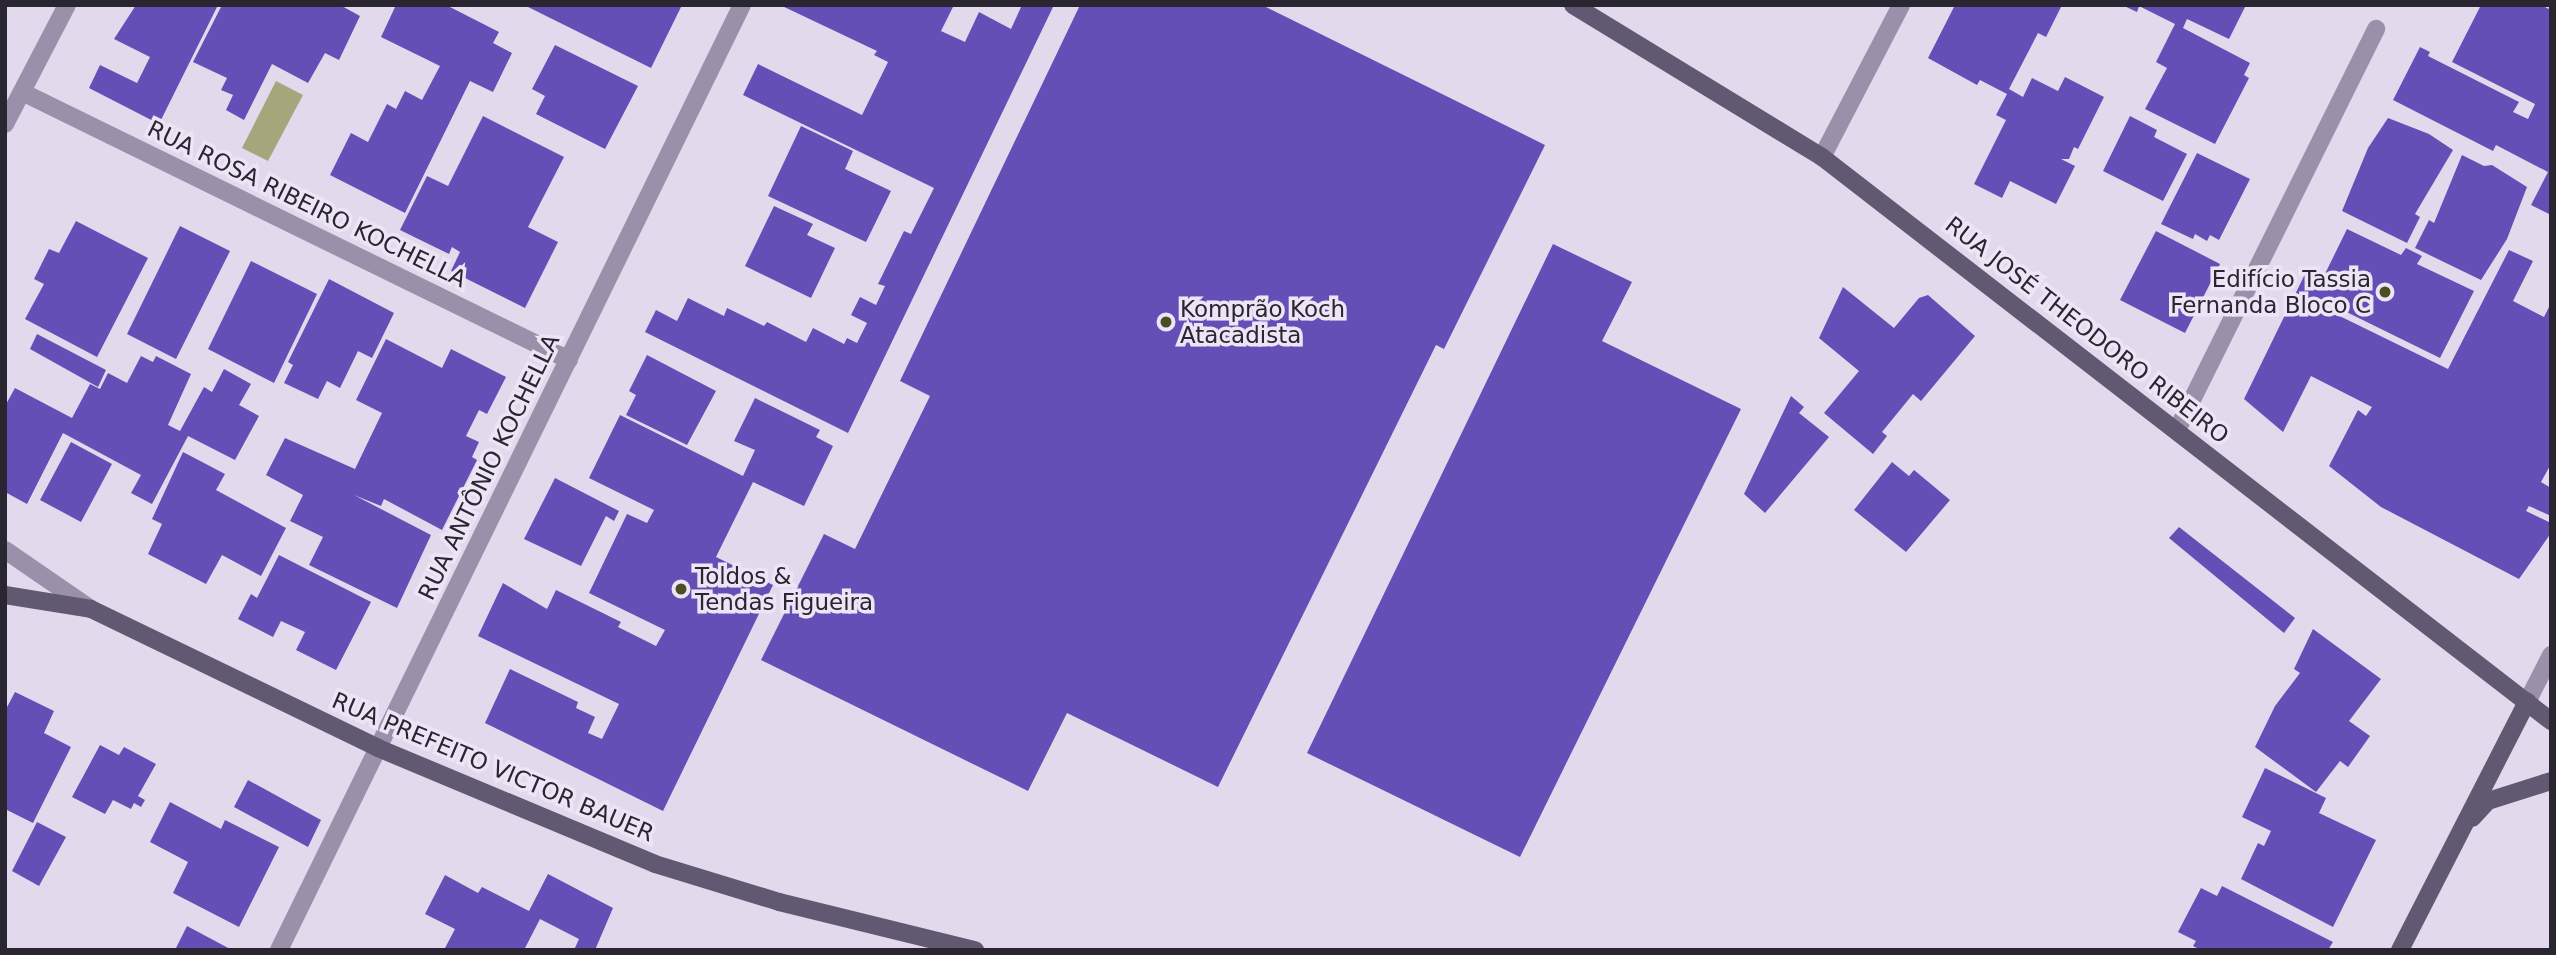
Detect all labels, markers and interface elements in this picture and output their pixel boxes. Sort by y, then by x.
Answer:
street label: RUA ROSA RIBEIRO KOCHELLA [143,115,471,293]
street label: RUA JOSÉ THEODORO RIBEIRO [1940,211,2234,449]
place label: Edifício Tassia Fernanda Bloco C [2170,265,2371,319]
marker: Edifício Tassia Fernanda Bloco C [2377,284,2393,300]
place label: Komprão Koch Atacadista [1180,295,1345,349]
marker: Komprão Koch Atacadista [1158,314,1174,330]
street label: RUA ANTÔNIO KOCHELLA [413,330,565,604]
place label: Toldos & Tendas Figueira [695,562,873,616]
marker: Toldos & Tendas Figueira [673,581,689,597]
street label: RUA PREFEITO VICTOR BAUER [328,686,658,848]

